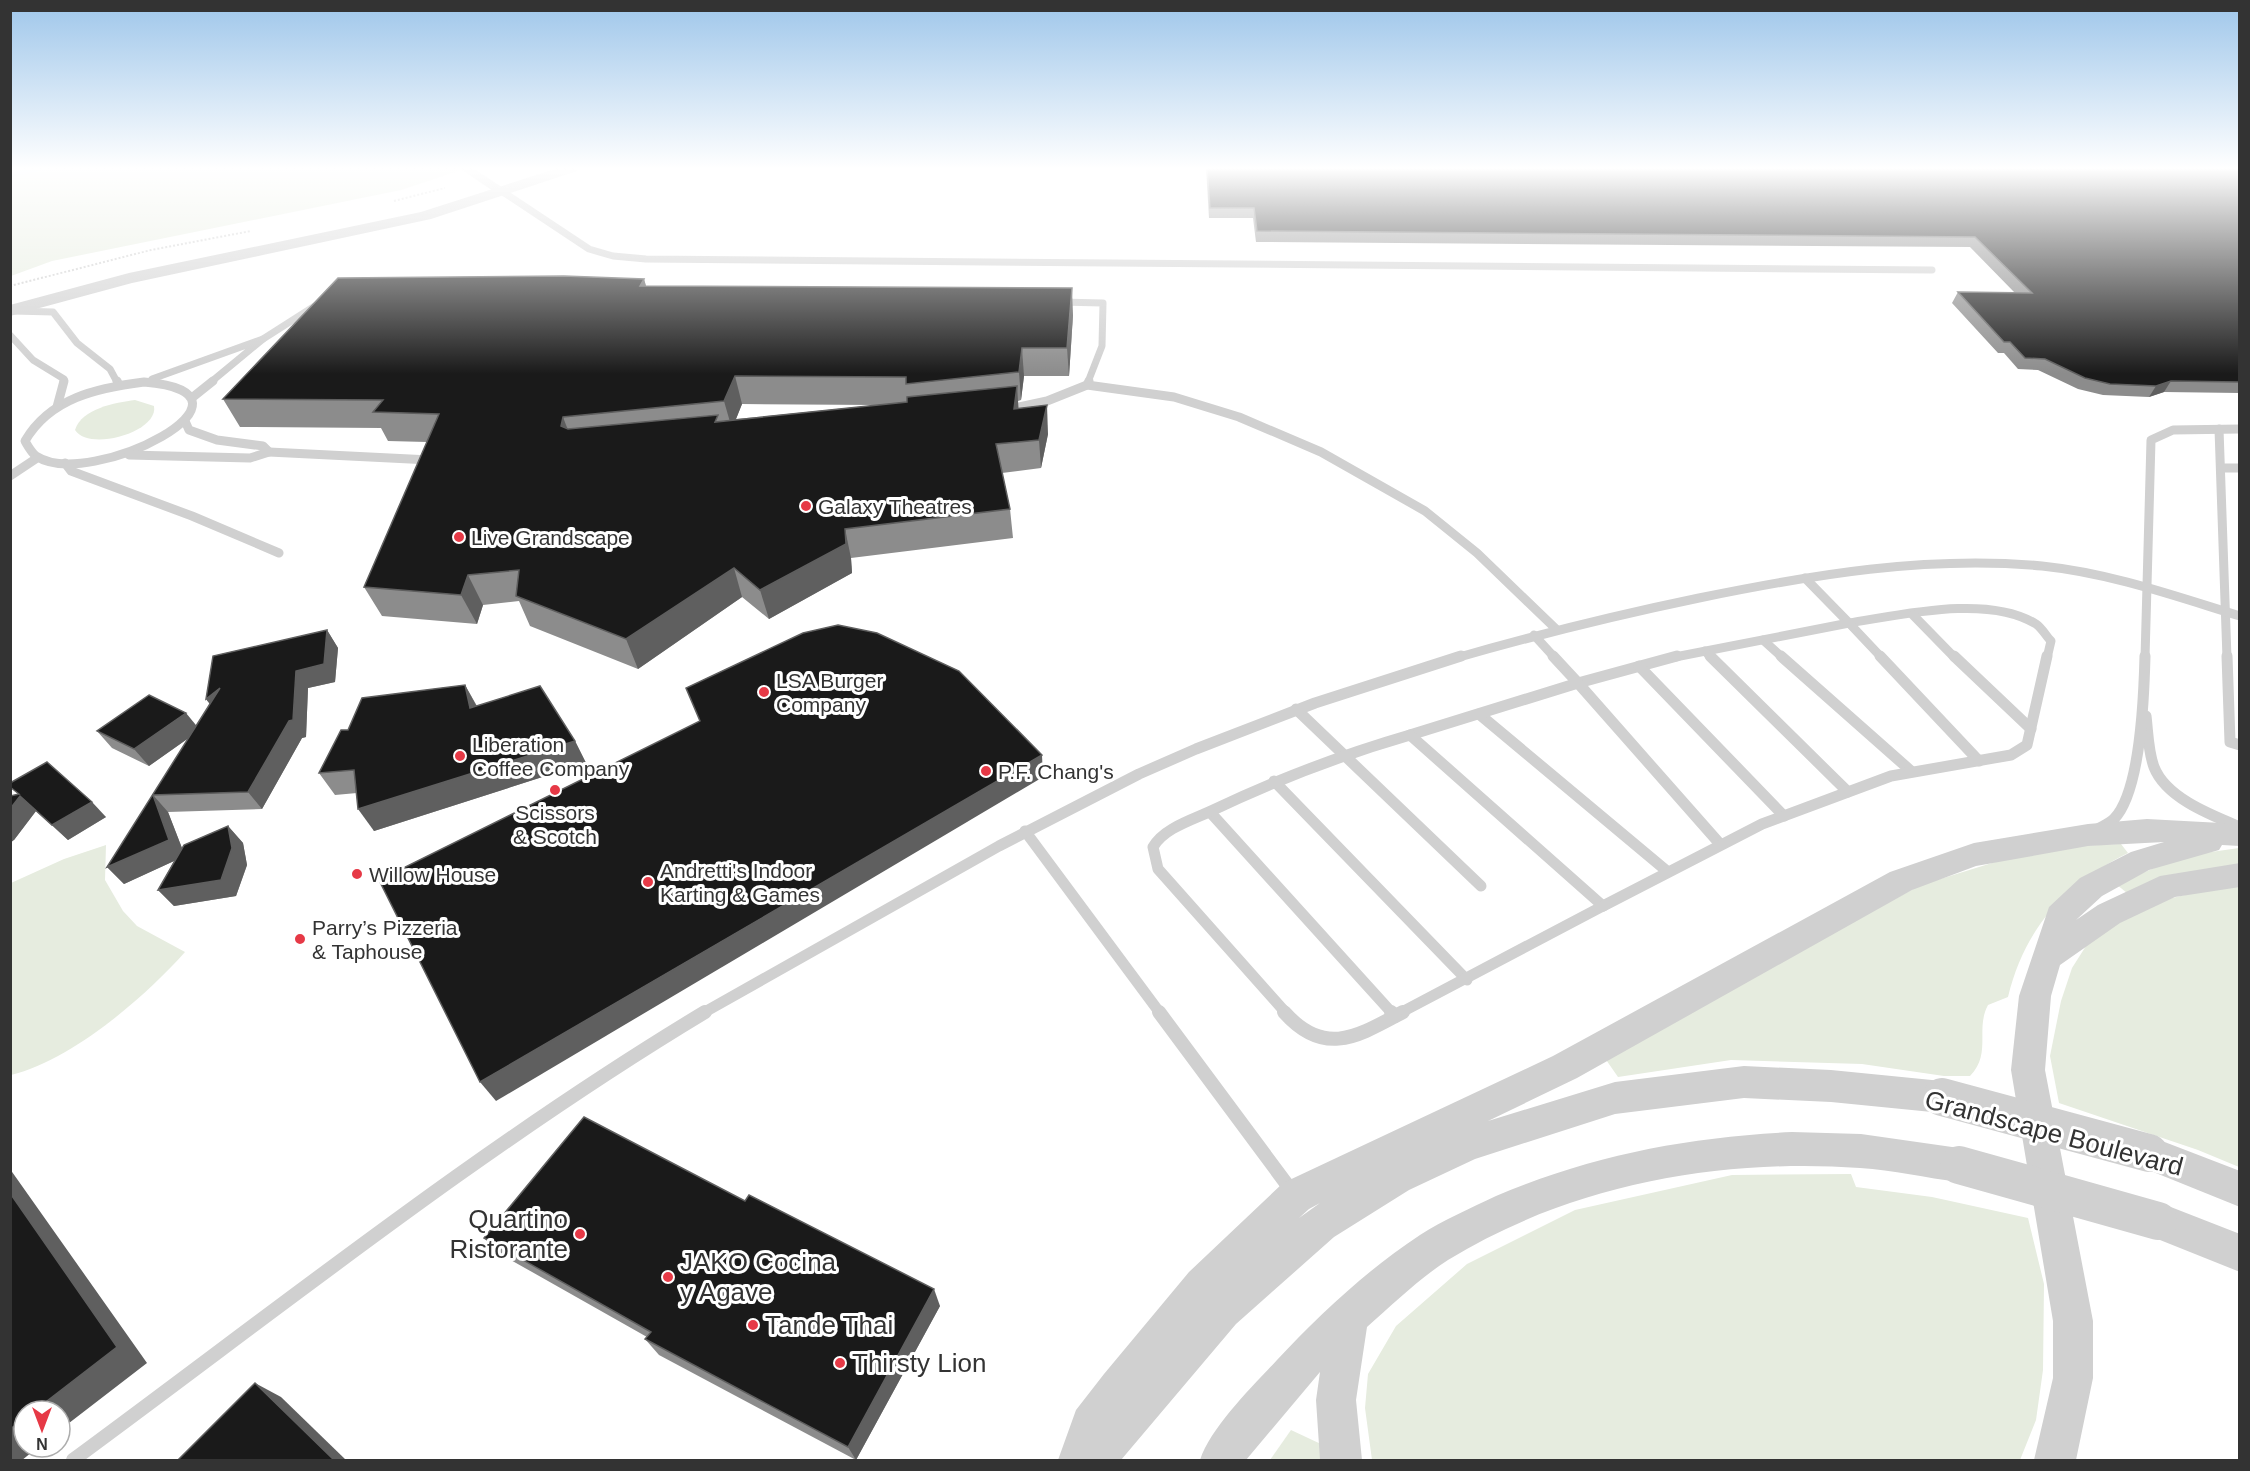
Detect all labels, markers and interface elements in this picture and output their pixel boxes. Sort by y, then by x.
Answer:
place label: Galaxy Theatres [818,495,972,518]
marker: Galaxy Theatres [799,499,813,513]
place label: Live Grandscape [471,526,630,549]
marker: Live Grandscape [452,530,466,544]
place label: LSA Burger Company [776,669,883,716]
marker: LSA Burger Company [757,685,771,699]
place label: Liberation Coffee Company [472,733,630,780]
marker: Liberation Coffee Company [453,749,467,763]
place label: P.F. Chang's [998,760,1114,783]
marker: P.F. Chang's [979,764,993,778]
marker: Scissors & Scotch [548,783,562,797]
place label: Scissors & Scotch [513,801,597,848]
place label: Andretti's Indoor Karting & Games [660,859,820,906]
place label: Willow House [369,863,496,886]
marker: Willow House [350,867,364,881]
marker: Andretti's Indoor Karting & Games [641,875,655,889]
place label: Parry’s Pizzeria & Taphouse [312,916,458,963]
marker: Parry’s Pizzeria & Taphouse [293,932,307,946]
street label: Grandscape Boulevard [1922,1084,2186,1182]
place label: Quartino Ristorante [450,1204,568,1264]
marker: Quartino Ristorante [573,1227,587,1241]
place label: JAKO Cocina y Agave [680,1247,837,1307]
marker: JAKO Cocina y Agave [661,1270,675,1284]
place label: Tande Thai [765,1310,893,1340]
marker: Tande Thai [746,1318,760,1332]
place label: Thirsty Lion [852,1348,986,1378]
marker: Thirsty Lion [833,1356,847,1370]
north arrow [12,1399,72,1459]
text: N [36,1435,48,1452]

